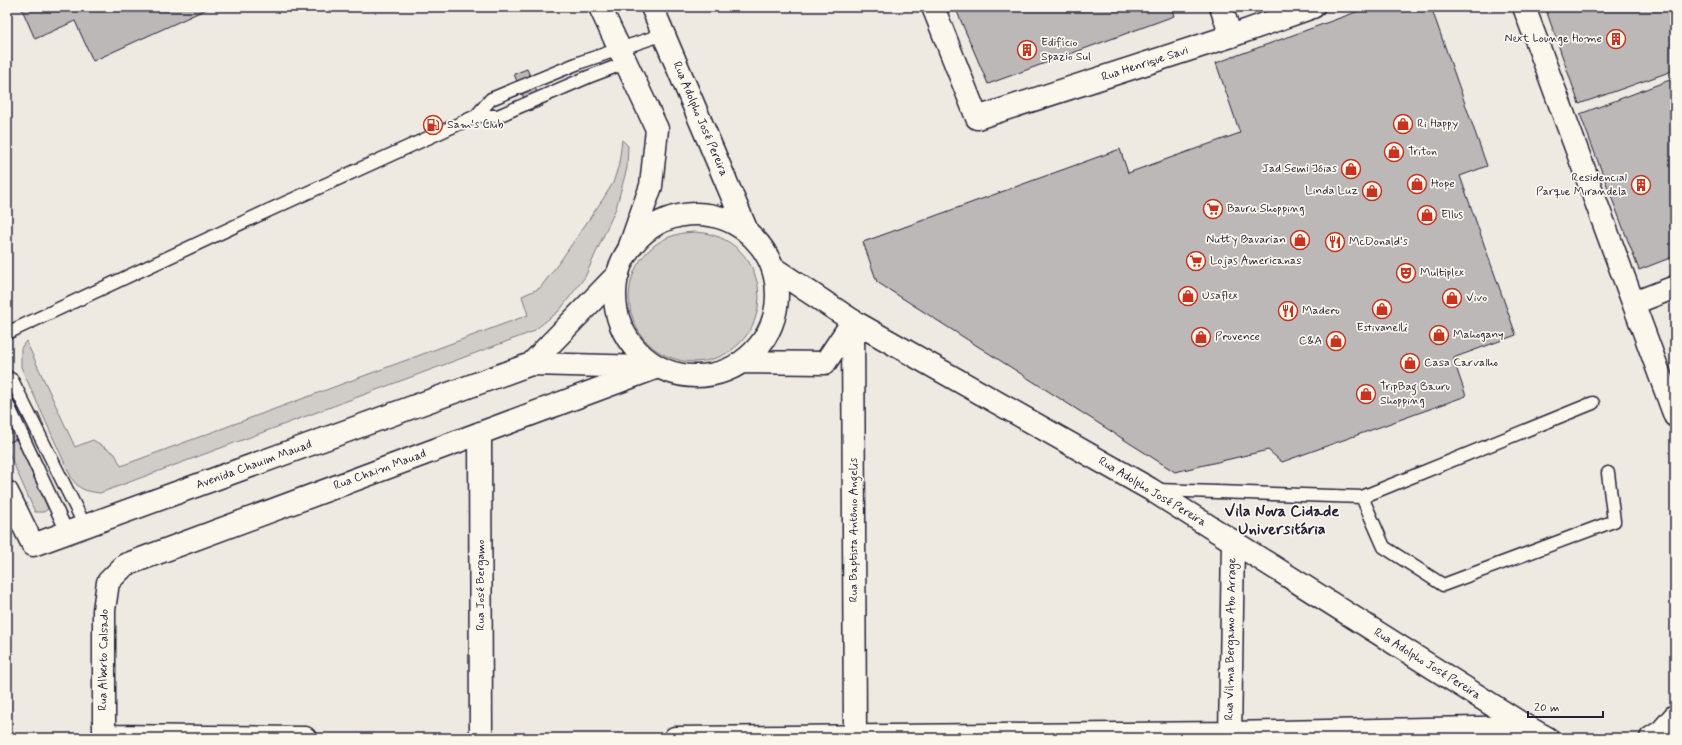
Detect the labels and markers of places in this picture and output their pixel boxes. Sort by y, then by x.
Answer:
building icon: Next Lounge Home [1605,28,1627,50]
place label: Next Lounge Home [1505,31,1602,47]
place label: Edifício Spazio Sul [1041,35,1091,65]
building icon: Edifício Spazio Sul [1016,39,1038,61]
shop icon: Ri Happy [1392,113,1414,135]
fuel station icon: Sam's Club [422,114,444,136]
place label: Ri Happy [1417,116,1458,132]
place label: Sam's Club [447,117,503,133]
shop icon: Triton [1383,141,1405,163]
place label: Triton [1408,144,1437,160]
shop icon: Jad Semi Jóias [1340,158,1362,180]
place label: Jad Semi Jóias [1262,161,1338,177]
place label: Residencial Parque Mirandela [1536,170,1627,200]
shop icon: Hope [1406,173,1428,195]
building icon: Residencial Parque Mirandela [1630,174,1652,196]
place label: Hope [1431,176,1455,192]
shop icon: Linda Luz [1361,180,1383,202]
place label: Linda Luz [1305,183,1359,199]
supermarket icon: Bauru Shopping [1202,198,1224,220]
place label: Bauru Shopping [1227,201,1305,217]
shop icon: Ellus [1416,204,1438,226]
place label: Ellus [1441,207,1463,223]
shop icon: Nutty Bavarian [1289,229,1311,251]
restaurant icon: McDonald's [1324,231,1346,253]
place label: Nutty Bavarian [1206,232,1286,248]
place label: McDonald's [1349,234,1409,250]
supermarket icon: Lojas Americanas [1185,250,1207,272]
place label: Lojas Americanas [1210,253,1302,269]
theatre icon: Multiplex [1395,262,1417,284]
place label: Multiplex [1420,265,1464,281]
shop icon: Usaflex [1177,285,1199,307]
shop icon: Vivo [1441,287,1463,309]
place label: Usaflex [1202,288,1238,304]
place label: Vivo [1466,290,1487,306]
shop icon: Estivanelli [1371,298,1393,320]
restaurant icon: Madero [1277,300,1299,322]
place label: Madero [1302,303,1340,319]
place label: Estivanelli [1356,320,1408,336]
shop icon: Mahogany [1428,324,1450,346]
shop icon: Provence [1190,326,1212,348]
place label: Mahogany [1453,327,1504,343]
place label: Provence [1215,329,1260,345]
shop icon: C&A [1325,330,1347,352]
place label: C&A [1299,333,1322,349]
shop icon: Casa Carvalho [1399,352,1421,374]
place label: Casa Carvalho [1424,355,1499,371]
place label: TripBag Bauru Shopping [1380,379,1450,409]
shop icon: TripBag Bauru Shopping [1355,383,1377,405]

